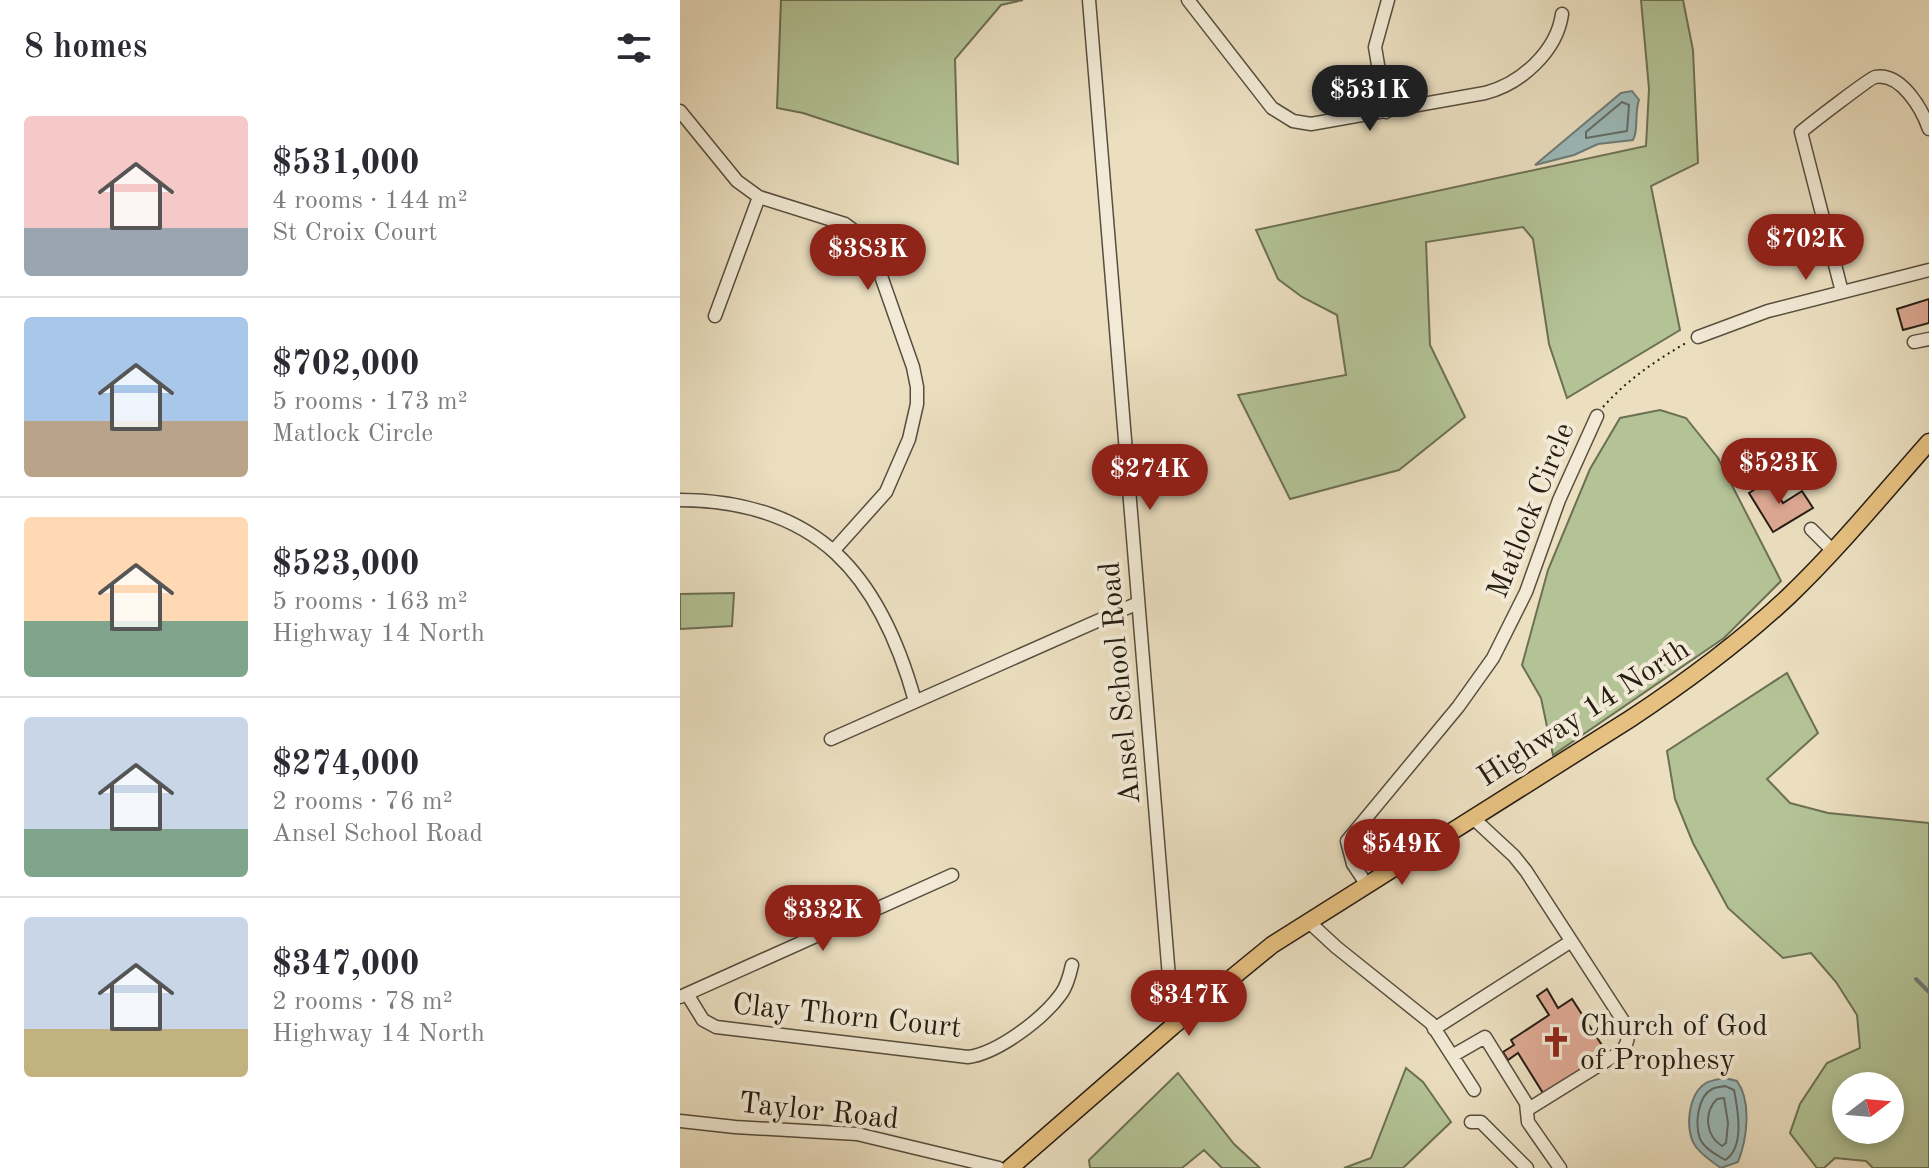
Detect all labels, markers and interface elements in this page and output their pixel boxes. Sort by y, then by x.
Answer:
icon: filters [612,26,656,70]
text: 8 homes [24,31,147,65]
pin: $531K [1314,65,1426,133]
text: $531K [1330,78,1410,104]
text: $531,000 [272,147,420,181]
icon: home [88,148,184,244]
text: 4 rooms · 144 m² [272,188,468,214]
pin: $702K [1750,214,1862,282]
text: St Croix Court [272,220,437,246]
pin: $383K [812,224,924,292]
text: $702K [1766,227,1846,253]
text: $383K [828,237,908,263]
text: $702,000 [272,348,420,382]
icon: home [88,349,184,445]
text: 5 rooms · 173 m² [272,389,468,415]
street label: Matlock Circle [1483,419,1581,603]
text: Matlock Circle [272,421,433,447]
pin: $523K [1723,438,1835,506]
pin: $274K [1094,444,1206,512]
text: $523K [1739,451,1819,477]
text: $274K [1110,457,1190,483]
text: $523,000 [272,548,420,582]
icon: home [88,549,184,645]
street label: Ansel School Road [1095,560,1147,805]
text: 5 rooms · 163 m² [272,589,468,615]
text: Highway 14 North [272,621,485,647]
street label: Highway 14 North [1473,634,1695,793]
text: $274,000 [272,748,420,782]
icon: home [88,749,184,845]
text: 2 rooms · 76 m² [272,789,453,815]
pin: $549K [1346,819,1458,887]
text: Ansel School Road [272,821,483,847]
text: $549K [1362,832,1442,858]
pin: $332K [767,885,879,953]
text: $332K [783,898,863,924]
text: $347,000 [272,948,420,982]
icon: home [88,949,184,1045]
pin: $347K [1133,970,1245,1038]
text: $347K [1149,983,1229,1009]
text: 2 rooms · 78 m² [272,989,453,1015]
street label: Clay Thorn Court [731,990,963,1044]
place label: Church of God of Prophesy [1580,1012,1768,1076]
text: Highway 14 North [272,1021,485,1047]
church icon: Church of God of Prophesy [1539,1025,1573,1059]
north arrow [1832,1072,1904,1144]
map controls [1832,1072,1904,1144]
street label: Taylor Road [737,1089,900,1135]

